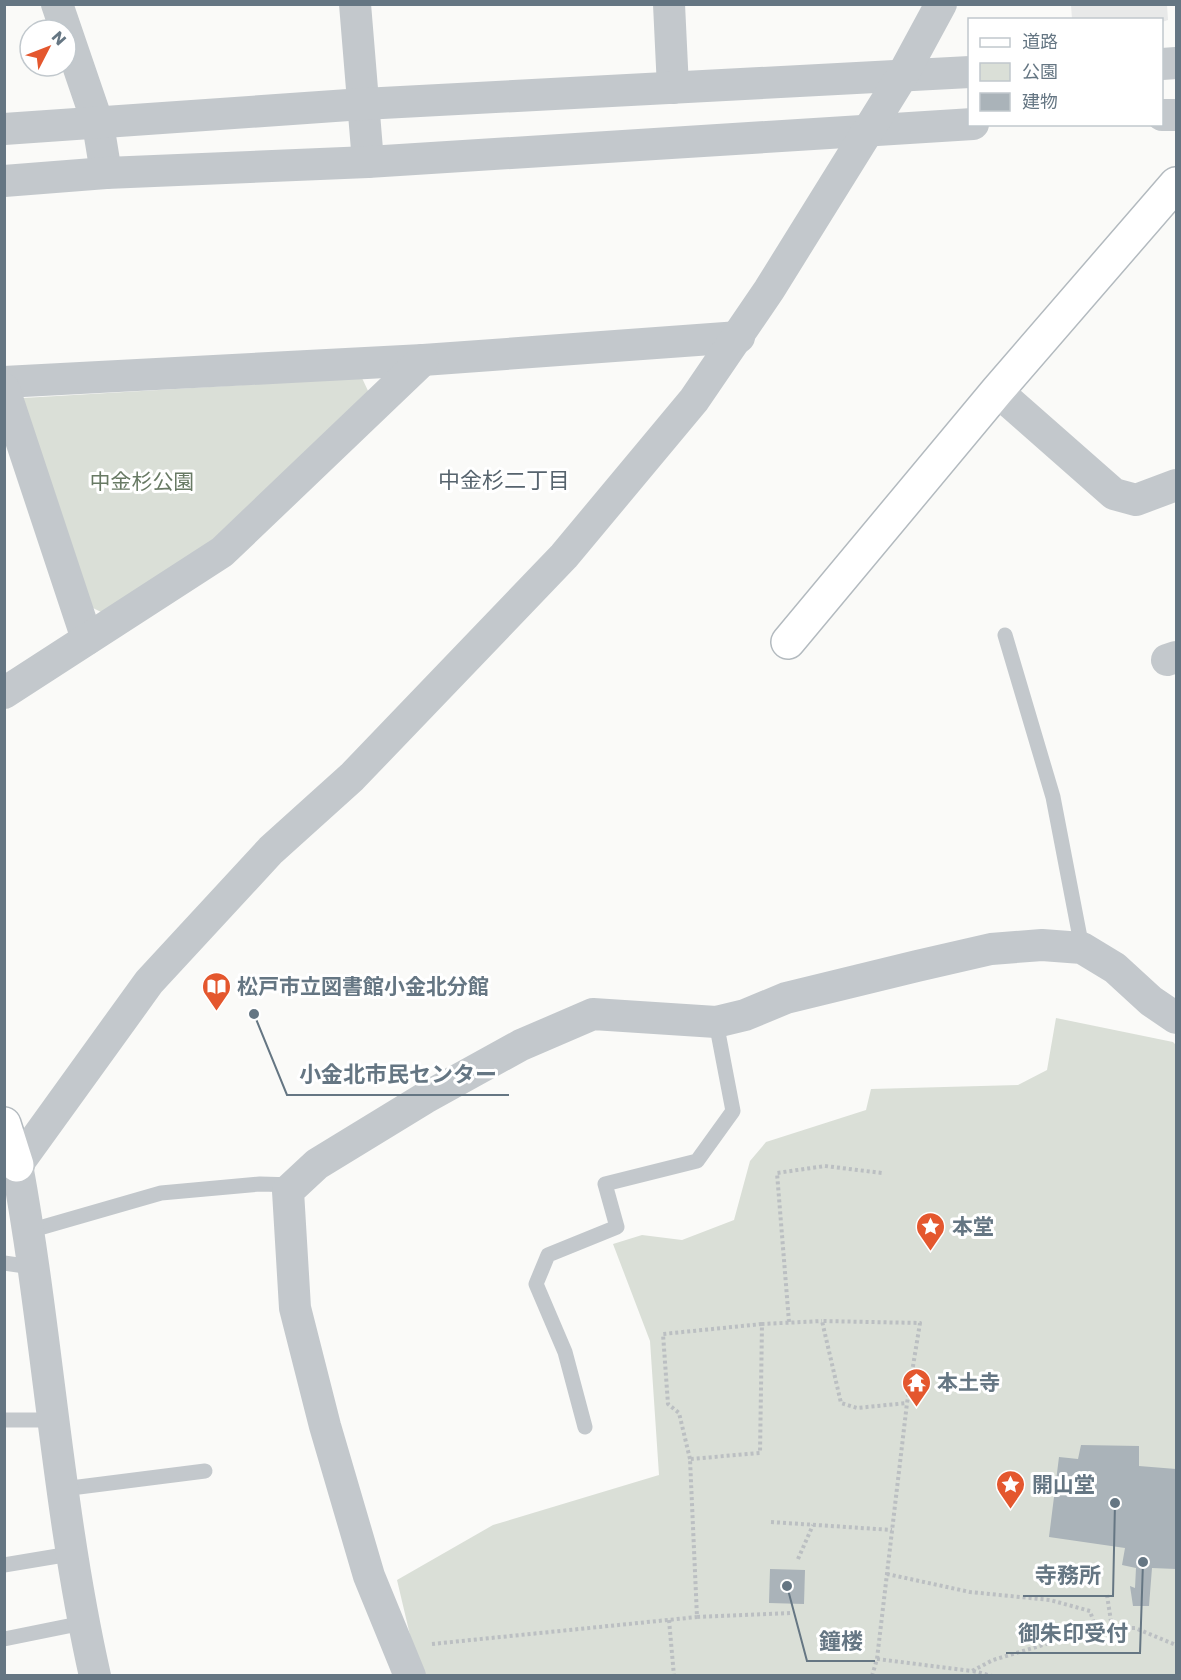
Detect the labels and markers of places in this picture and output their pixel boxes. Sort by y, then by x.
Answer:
library icon: 松戸市立図書館小金北分館 [200,970,232,1012]
place label: 松戸市立図書館小金北分館 [237,972,489,1001]
callout: 小金北市民センター [287,1055,509,1095]
place icon: 本堂 [915,1210,947,1252]
place label: 本堂 [952,1212,994,1241]
temple icon: 本土寺 [900,1366,932,1408]
place label: 本土寺 [937,1368,1000,1397]
place icon: 開山堂 [995,1468,1027,1510]
place label: 開山堂 [1032,1470,1095,1499]
callout: 寺務所 [1023,1556,1113,1596]
callout: 御朱印受付 [1006,1613,1140,1653]
callout: 鐘楼 [807,1621,875,1661]

